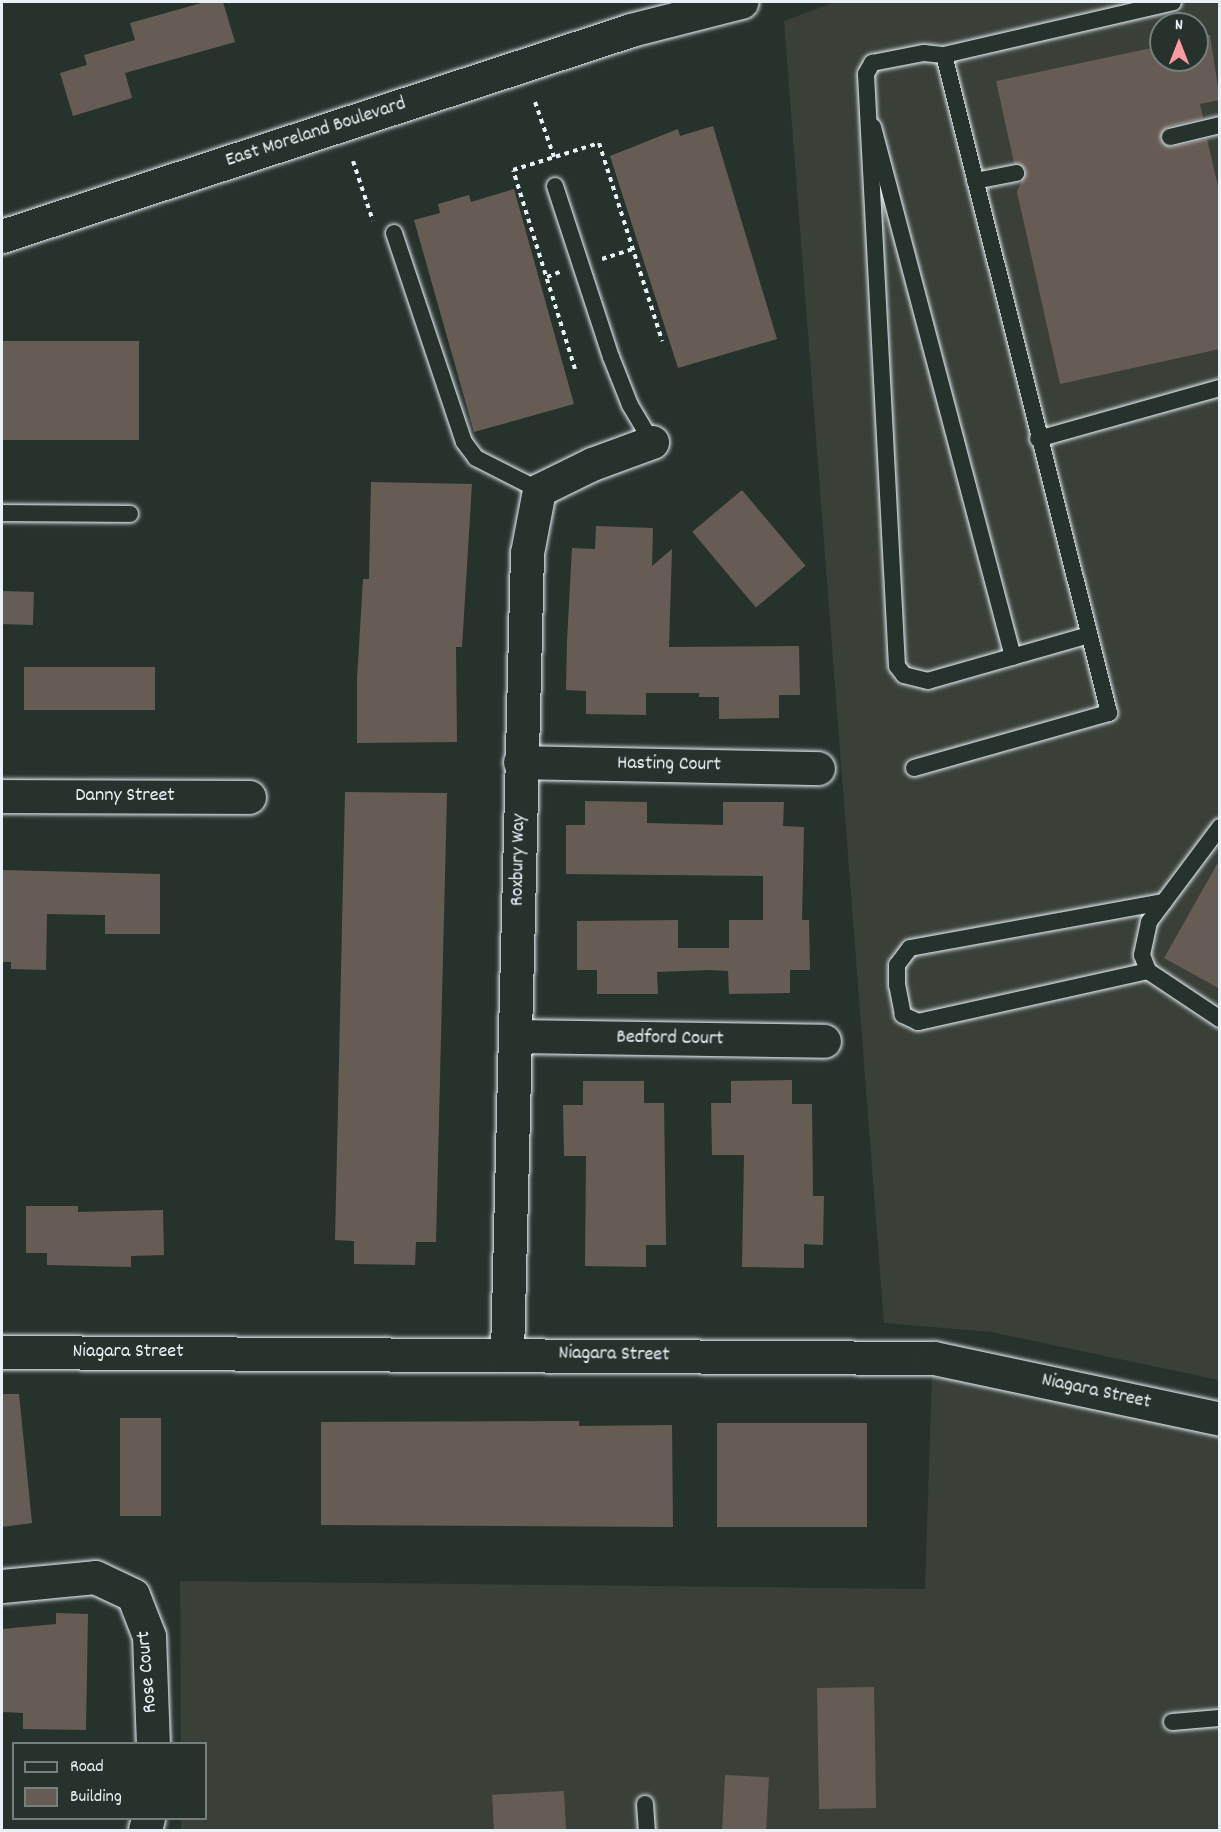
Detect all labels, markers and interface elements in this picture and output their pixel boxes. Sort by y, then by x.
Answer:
north arrow [1149,12,1209,72]
text: N [1175,14,1183,37]
street label: East Moreland Boulevard [223,93,409,173]
street label: Hasting Court [617,752,721,778]
street label: Danny Street [75,784,175,808]
street label: Roxbury Way [506,814,532,906]
street label: Bedford Court [616,1026,724,1052]
street label: Niagara Street [72,1340,184,1364]
street label: Niagara Street [558,1342,670,1368]
street label: Niagara Street [1039,1369,1153,1415]
street label: Rose Court [132,1630,164,1714]
legend [12,1742,207,1820]
text: Road [70,1755,104,1780]
text: Building [70,1785,122,1810]

